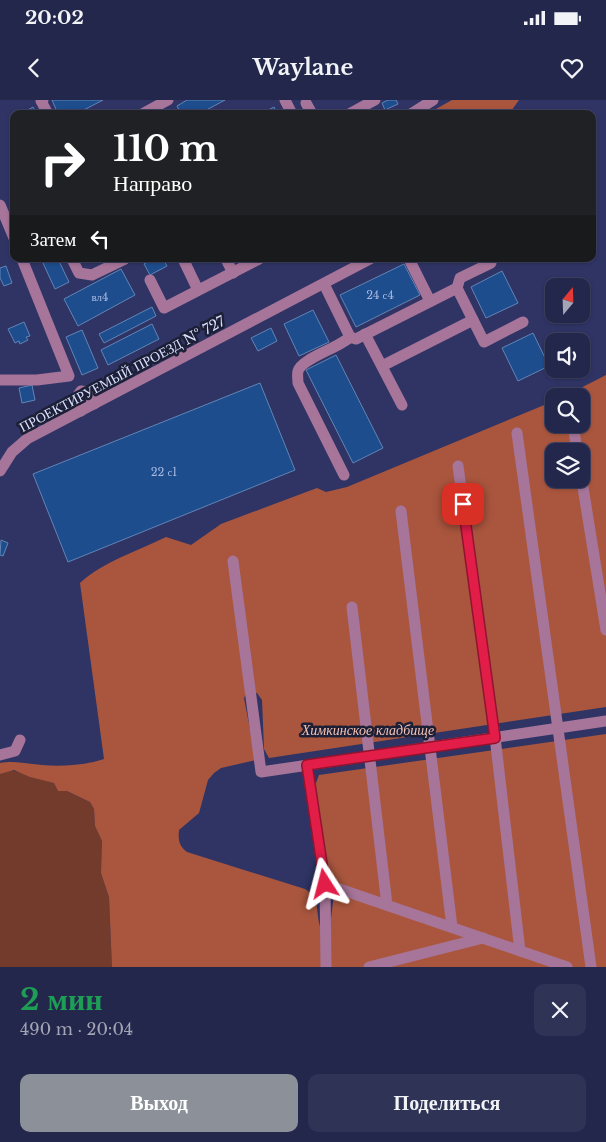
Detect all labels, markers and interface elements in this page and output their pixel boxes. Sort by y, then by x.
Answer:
text: 20:02 [25,6,84,29]
icon: back [20,54,48,82]
text: Waylane [253,54,353,81]
icon: heart [558,54,586,82]
text: 110 m [113,127,218,170]
icon: right [30,130,95,195]
text: Направо [113,170,192,197]
icon: left [86,225,114,253]
text: Затем [30,228,76,251]
north arrow [545,278,590,322]
map controls [545,278,590,488]
house number: 24 с4 [366,288,394,302]
house number: вл4 [92,290,108,304]
street label: ПРОЕКТИРУЕМЫЙ ПРОЕЗД № 727 [16,311,229,436]
button: sound [545,333,590,378]
button: search [545,388,590,433]
button: layers [545,443,590,488]
house number: 22 с1 [151,465,177,479]
pin [442,483,484,525]
icon: arrive [449,490,477,518]
park label: Химкинское кладбище [301,721,434,739]
position arrow [298,857,350,909]
text: 2 мин [20,981,103,1018]
button: close [534,984,586,1036]
text: 490 m · 20:04 [20,1019,133,1039]
button: Выход [20,1074,298,1132]
button: Поделиться [308,1074,586,1132]

